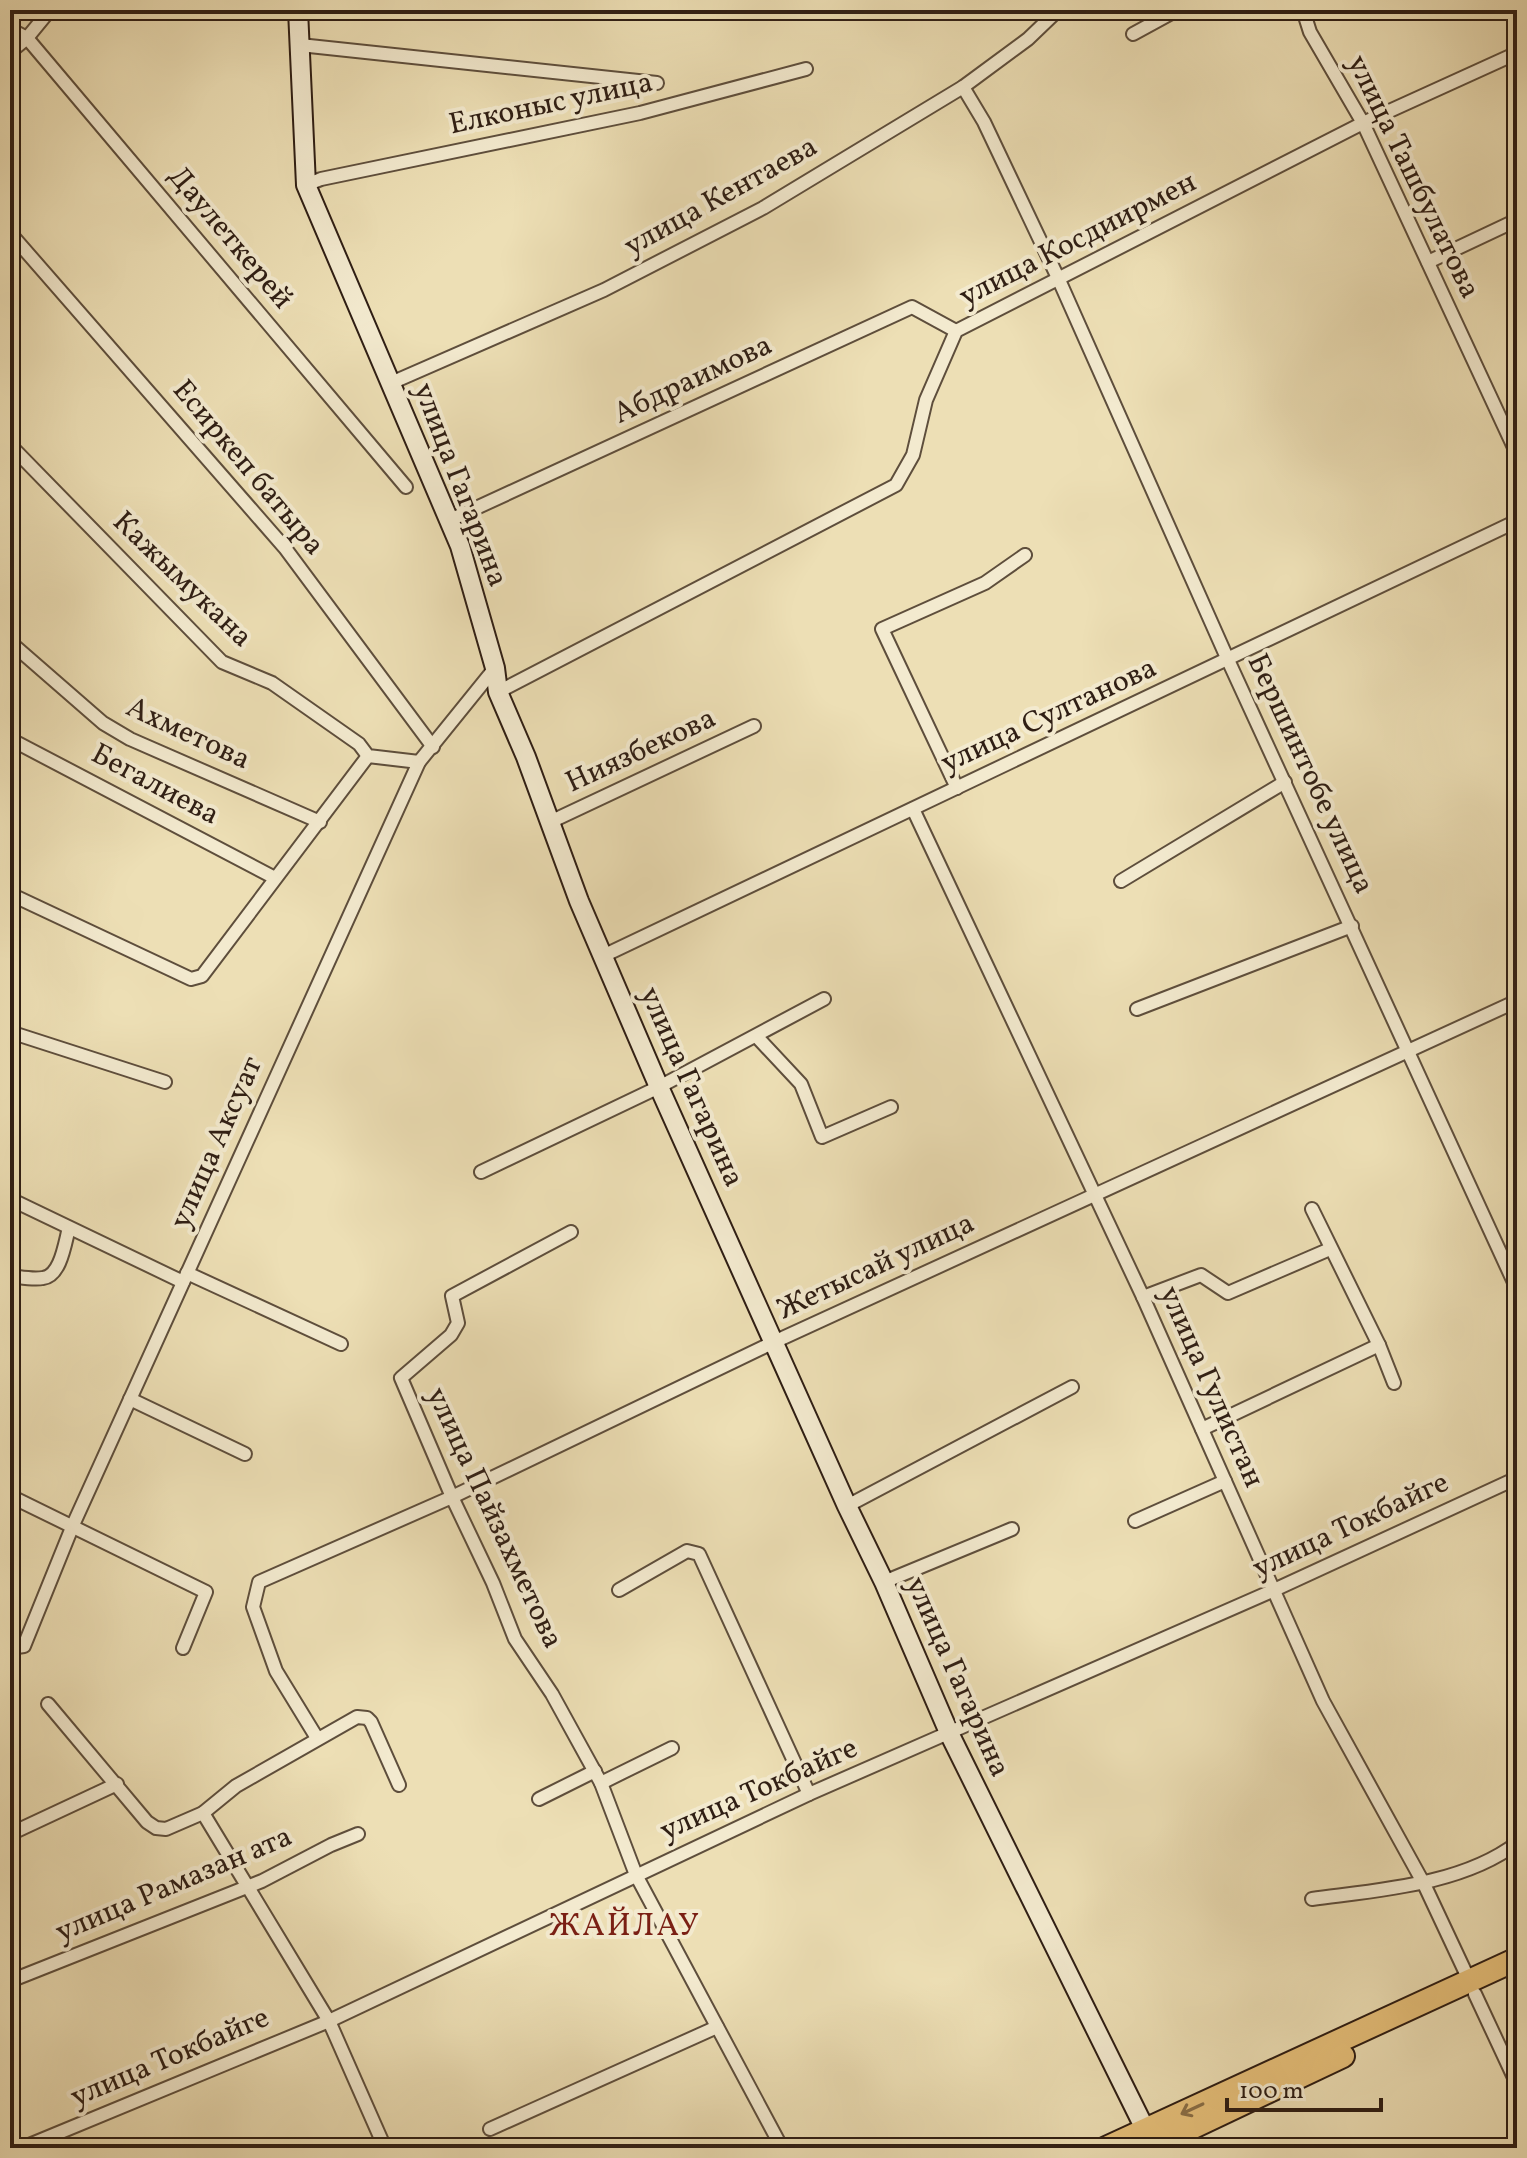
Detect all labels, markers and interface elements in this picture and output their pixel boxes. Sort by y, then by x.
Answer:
street label: улица Ташбулатова [1336,48,1490,306]
street label: Елконыс улица [445,62,657,146]
street label: улица Кентаева [617,126,825,268]
street label: Даулеткерей [158,157,302,319]
street label: улица Косдиирмен [952,162,1204,318]
street label: Абдраимова [607,325,779,435]
street label: Есиркеп батыра [162,371,334,565]
street label: улица Гагарина [402,377,518,593]
street label: Кажымукана [103,502,261,658]
street label: Бершинтобе улица [1236,647,1384,901]
street label: улица Султанова [934,648,1164,784]
street label: Ахметова [119,687,257,781]
street label: Ниязбекова [559,698,723,804]
street label: Бегалиева [83,734,227,836]
street label: улица Гагарина [628,980,754,1194]
street label: улица Аксуат [160,1050,274,1236]
street label: Жетысай улица [770,1203,982,1331]
street label: улица Гулистан [1148,1280,1274,1494]
street label: улица Пайзахметова [415,1380,573,1656]
street label: улица Токбайге [1246,1462,1456,1590]
street label: улица Гагарина [894,1570,1020,1784]
street label: улица Токбайге [654,1728,864,1852]
street label: улица Рамазан ата [49,1816,299,1954]
district label: ЖАЙЛАУ [549,1905,701,1949]
street label: улица Токбайге [64,1997,276,2119]
scale bar [1227,2062,1381,2112]
text: 100 m [1239,2075,1304,2109]
one-way arrow [1180,2102,1204,2117]

